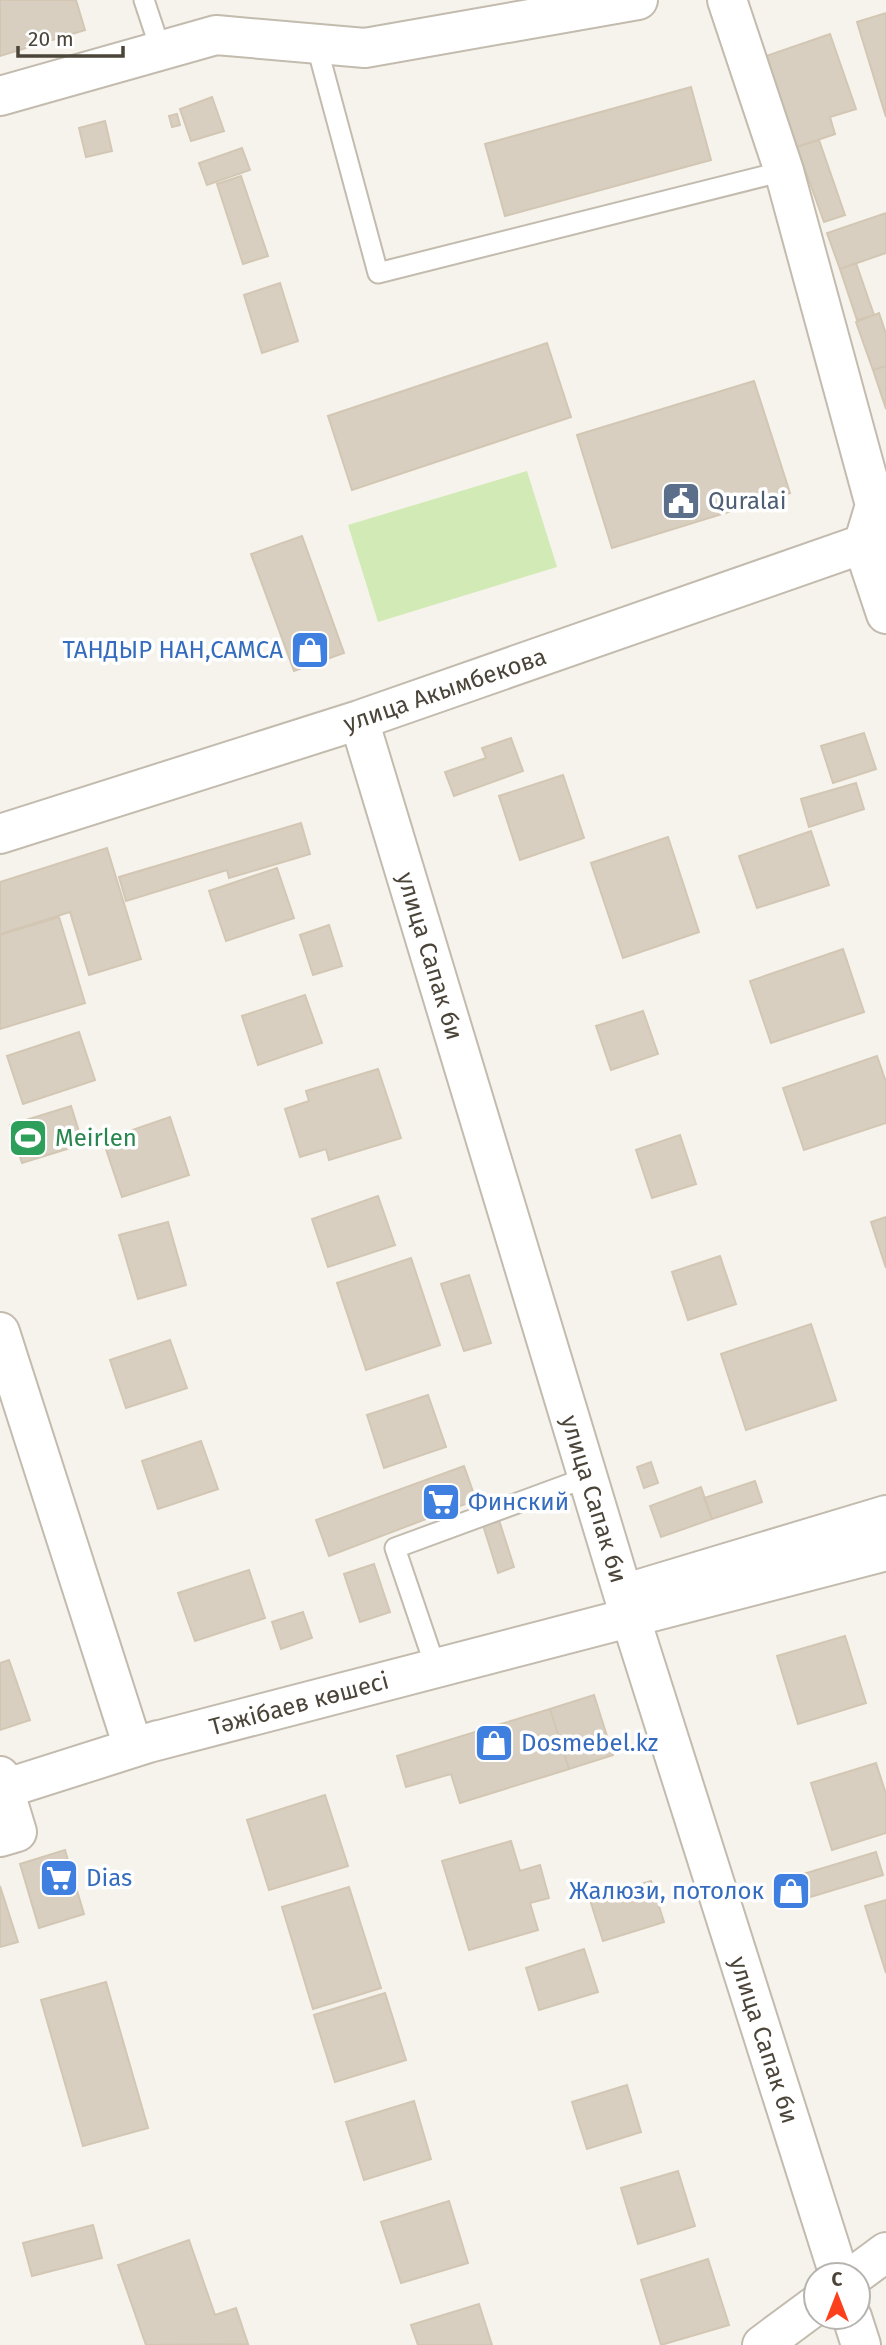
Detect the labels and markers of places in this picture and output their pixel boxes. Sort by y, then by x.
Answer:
public building icon: Quralai [660,480,702,522]
place label: Quralai [708,487,787,515]
shop icon: ТАНДЫР НАН,САМСА [289,629,331,671]
place label: ТАНДЫР НАН,САМСА [63,636,283,664]
sports icon: Meirlen [7,1117,49,1159]
place label: Meirlen [55,1124,137,1152]
supermarket icon: Финский [420,1481,462,1523]
place label: Финский [468,1488,569,1516]
shop icon: Dosmebel.kz [473,1722,515,1764]
place label: Dosmebel.kz [521,1729,658,1757]
supermarket icon: Dias [38,1857,80,1899]
place label: Dias [86,1864,132,1892]
shop icon: Жалюзи, потолок [770,1870,812,1912]
place label: Жалюзи, потолок [569,1877,765,1905]

